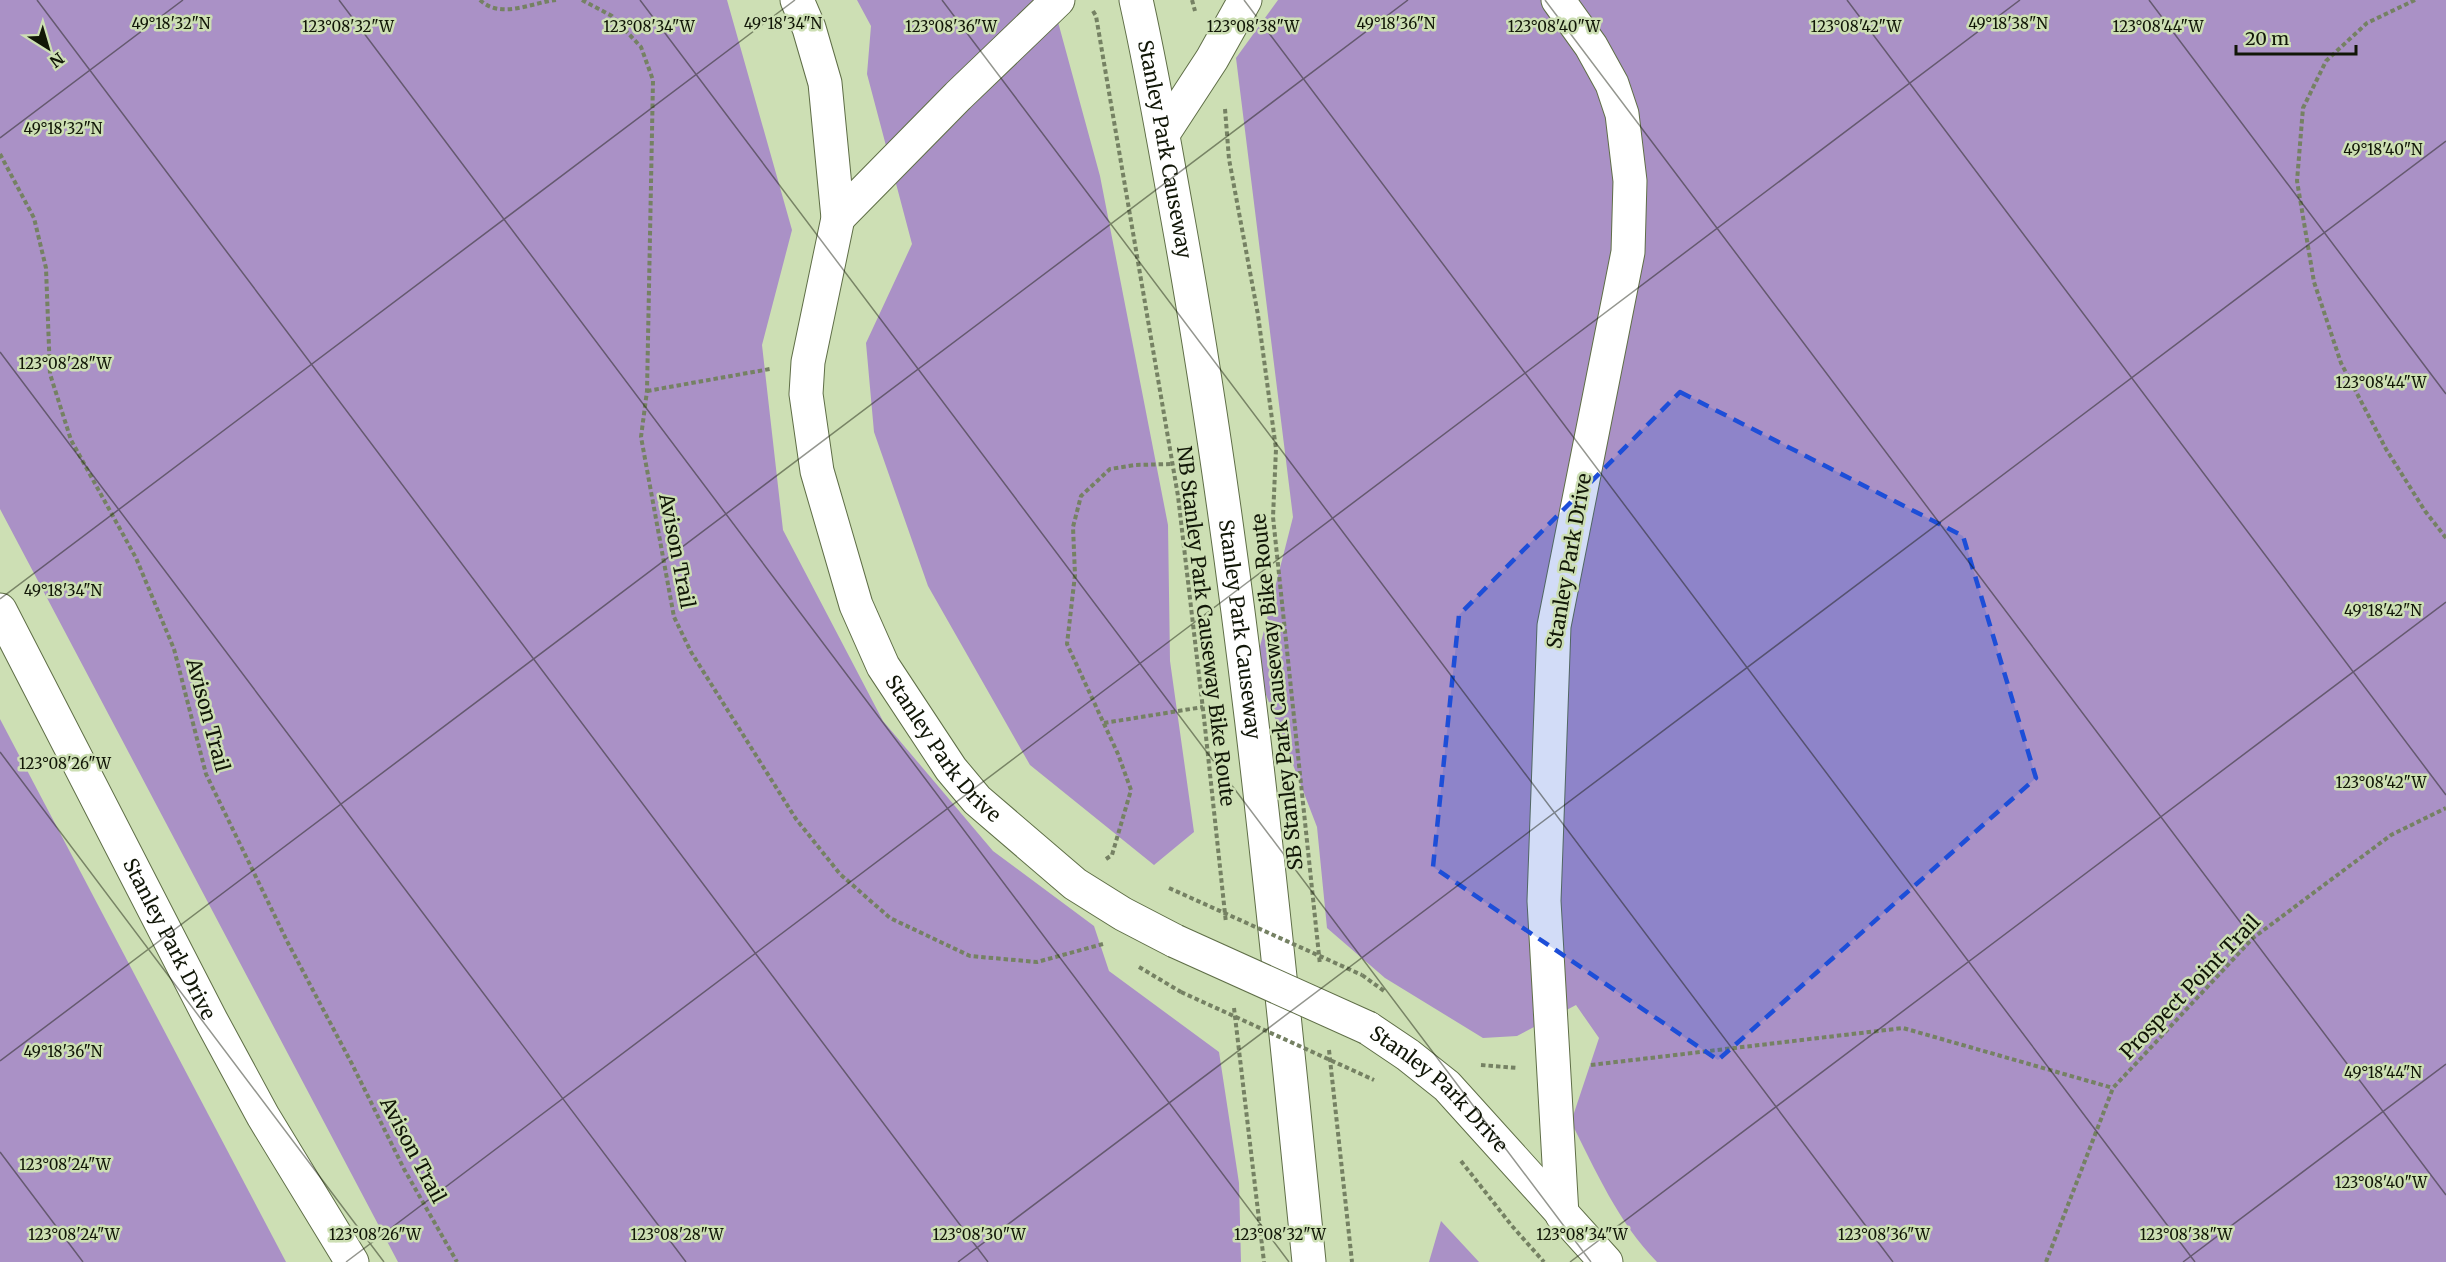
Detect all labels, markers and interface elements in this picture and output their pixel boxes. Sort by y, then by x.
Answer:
text: 49°18'32"N [132,14,211,33]
text: 49°18'34"N [744,14,823,33]
text: 49°18'36"N [1357,14,1436,33]
text: 49°18'38"N [1968,14,2048,33]
text: 123°08'32"W [302,17,395,36]
text: 123°08'34"W [603,17,696,36]
text: 123°08'36"W [905,17,998,36]
text: 123°08'38"W [1207,17,1300,36]
text: 123°08'40"W [1508,17,1601,36]
text: 123°08'42"W [1811,17,1902,36]
text: 123°08'44"W [2113,17,2204,36]
north arrow [18,18,78,78]
scale bar [2236,18,2356,56]
text: 20 m [2245,27,2289,50]
street label: Stanley Park Causeway [1133,38,1198,261]
text: N [46,48,68,72]
text: 49°18'32"N [24,119,103,138]
text: 49°18'40"N [2343,140,2423,159]
text: 123°08'28"W [19,354,112,373]
text: 123°08'44"W [2336,373,2427,392]
street label: NB Stanley Park Causeway Bike Route [1172,445,1240,807]
street label: Stanley Park Drive [1541,471,1596,651]
street label: Avison Trail [654,490,701,610]
street label: SB Stanley Park Causeway Bike Route [1245,512,1308,872]
street label: Stanley Park Causeway [1215,517,1265,739]
text: 49°18'34"N [24,581,103,600]
text: 49°18'42"N [2344,601,2422,620]
street label: Avison Trail [181,655,236,774]
street label: Stanley Park Drive [880,670,1006,827]
text: 123°08'26"W [19,754,112,773]
text: 123°08'42"W [2336,773,2427,792]
street label: Stanley Park Drive [118,854,222,1024]
street label: Prospect Point Trail [2114,909,2265,1064]
street label: Stanley Park Drive [1365,1020,1514,1157]
text: 49°18'36"N [24,1042,103,1061]
text: 49°18'44"N [2344,1063,2422,1082]
street label: Avison Trail [375,1092,452,1207]
text: 123°08'24"W [19,1155,112,1174]
text: 123°08'40"W [2335,1173,2428,1192]
text: 123°08'24"W [28,1225,121,1244]
text: 123°08'26"W [329,1225,422,1244]
text: 123°08'28"W [631,1225,724,1244]
text: 123°08'30"W [932,1225,1027,1244]
text: 123°08'32"W [1234,1225,1327,1244]
text: 123°08'34"W [1536,1225,1629,1244]
text: 123°08'36"W [1838,1225,1931,1244]
text: 123°08'38"W [2140,1225,2233,1244]

